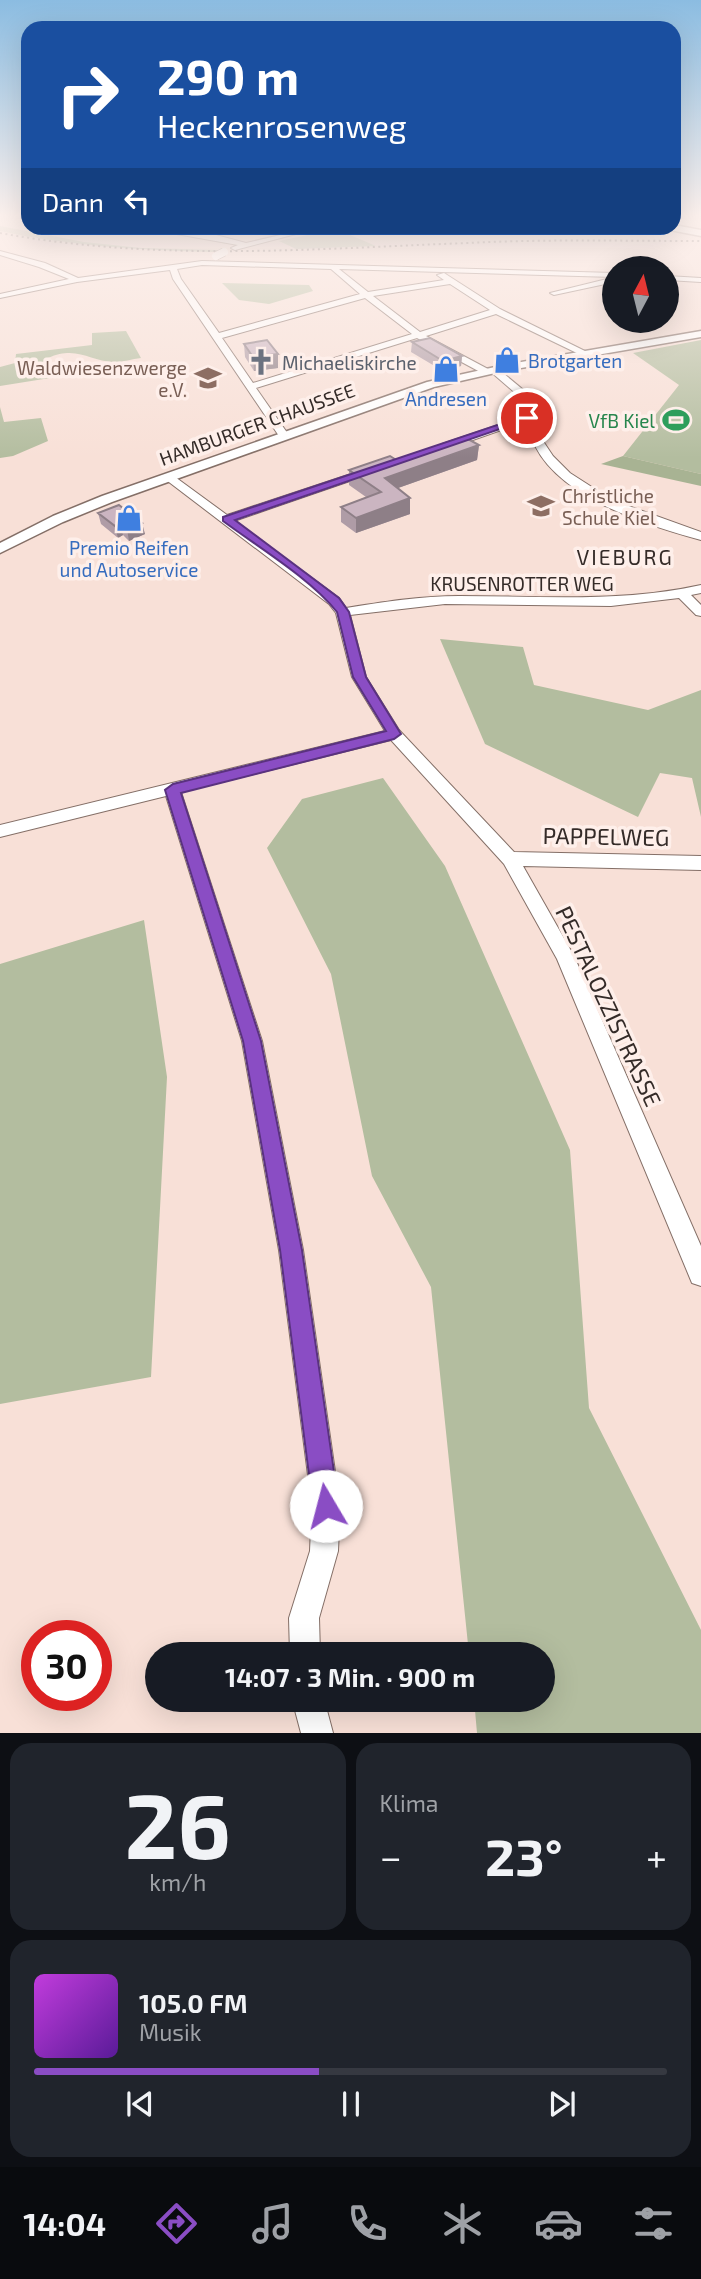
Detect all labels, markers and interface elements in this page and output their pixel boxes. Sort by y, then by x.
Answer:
text: 290 m [157,46,299,105]
icon: right [42,49,133,140]
text: Heckenrosenweg [157,106,407,144]
icon: left [118,182,156,220]
text: Dann [42,186,104,217]
north arrow [602,256,679,332]
map controls [602,256,679,333]
shop icon: Brotgarten [492,345,522,375]
church icon: Michaeliskirche [246,347,276,377]
place label: Brotgarten [528,349,622,372]
place label: Michaeliskirche [282,351,417,374]
shop icon: Andresen [431,354,461,384]
place label: Waldwiesenzwerge e.V. [17,356,187,401]
school or university icon: Waldwiesenzwerge e.V. [193,363,223,393]
street label: HAMBURGER CHAUSSEE [156,378,358,470]
place label: Andresen [405,387,487,410]
pin [497,388,557,448]
icon: arrive [508,399,546,437]
sports icon: VfB Kiel [661,405,691,435]
place label: VfB Kiel [588,409,655,432]
place label: Christliche Schule Kiel [562,484,656,529]
school or university icon: Christliche Schule Kiel [526,491,556,521]
shop icon: Premio Reifen und Autoservice [114,503,144,533]
place label: Premio Reifen und Autoservice [60,536,198,581]
district label: VIEBURG [576,544,674,569]
street label: KRUSENROTTER WEG [430,572,614,595]
street label: PAPPELWEG [542,821,670,851]
street label: PESTALOZZISTRASSE [550,901,668,1111]
position arrow [289,1469,363,1543]
speed limit sign: 30 [21,1620,112,1711]
text: 14:07 · 3 Min. · 900 m [225,1661,475,1692]
text: 26 [124,1768,231,1877]
text: Klima [380,1789,438,1817]
text: 23° [485,1824,563,1886]
text: − [380,1833,402,1879]
text: + [646,1833,667,1879]
text: km/h [149,1868,206,1896]
text: 105.0 FM [139,1987,248,2018]
text: Musik [139,2018,201,2046]
icon: previous [121,2085,159,2123]
icon: pause [332,2085,370,2123]
icon: next [543,2085,581,2123]
icon: directions [152,2199,201,2248]
icon: music [248,2199,297,2248]
icon: phone [343,2199,392,2248]
icon: climate [438,2199,487,2248]
icon: car [534,2199,583,2248]
icon: filters [629,2199,678,2248]
text: 14:04 [23,2204,106,2242]

